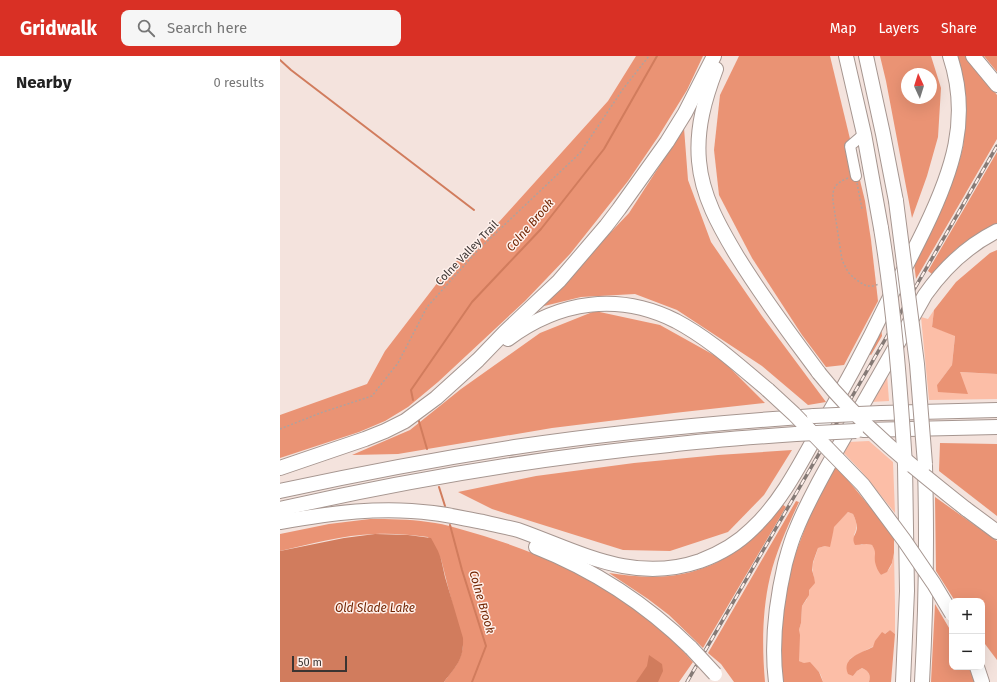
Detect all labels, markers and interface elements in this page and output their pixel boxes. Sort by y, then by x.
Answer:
search box [121,10,401,46]
text: Gridwalk [20,17,97,40]
icon: search [135,17,157,39]
text: Search here [167,19,247,37]
text: Map [830,20,856,37]
text: Layers [878,20,919,37]
text: Share [941,20,977,37]
north arrow [901,68,937,104]
text: Nearby [16,72,71,93]
text: 0 results [213,75,264,90]
water label: Colne Brook [503,196,557,254]
street label: Colne Valley Trail [433,218,501,288]
water label: Colne Brook [466,569,498,636]
map controls [949,598,985,670]
button: + [949,598,985,634]
water label: Old Slade Lake [335,601,415,615]
button: − [949,634,985,670]
scale bar [292,654,347,673]
text: 50 m [298,656,322,669]

